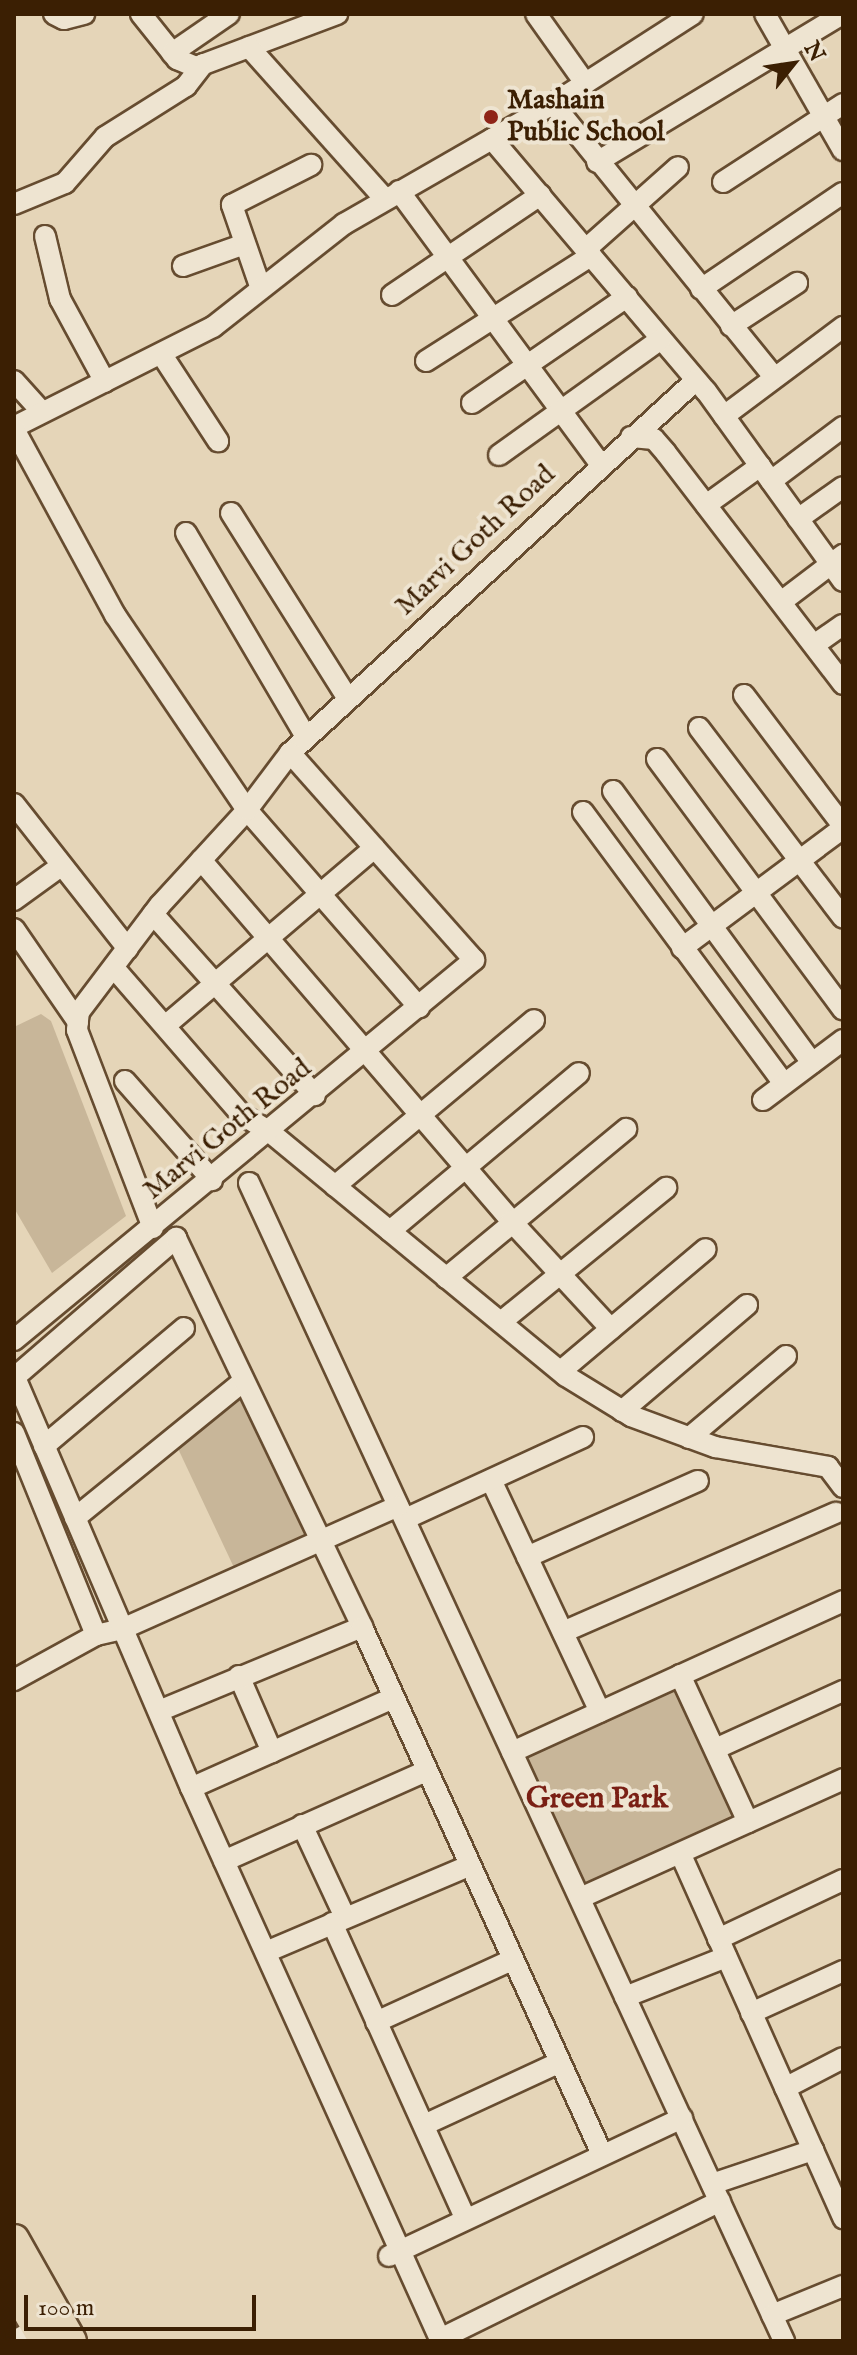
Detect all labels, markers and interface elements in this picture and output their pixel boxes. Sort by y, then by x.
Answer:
north arrow [753,24,833,104]
text: N [797,37,831,67]
place label: Mashain Public School [507,84,665,150]
marker: Mashain Public School [482,108,500,126]
street label: Marvi Goth Road [389,458,563,624]
street label: Marvi Goth Road [137,1052,319,1208]
district label: Green Park [526,1781,668,1817]
scale bar [28,2279,260,2329]
text: 100 m [38,2293,94,2324]

